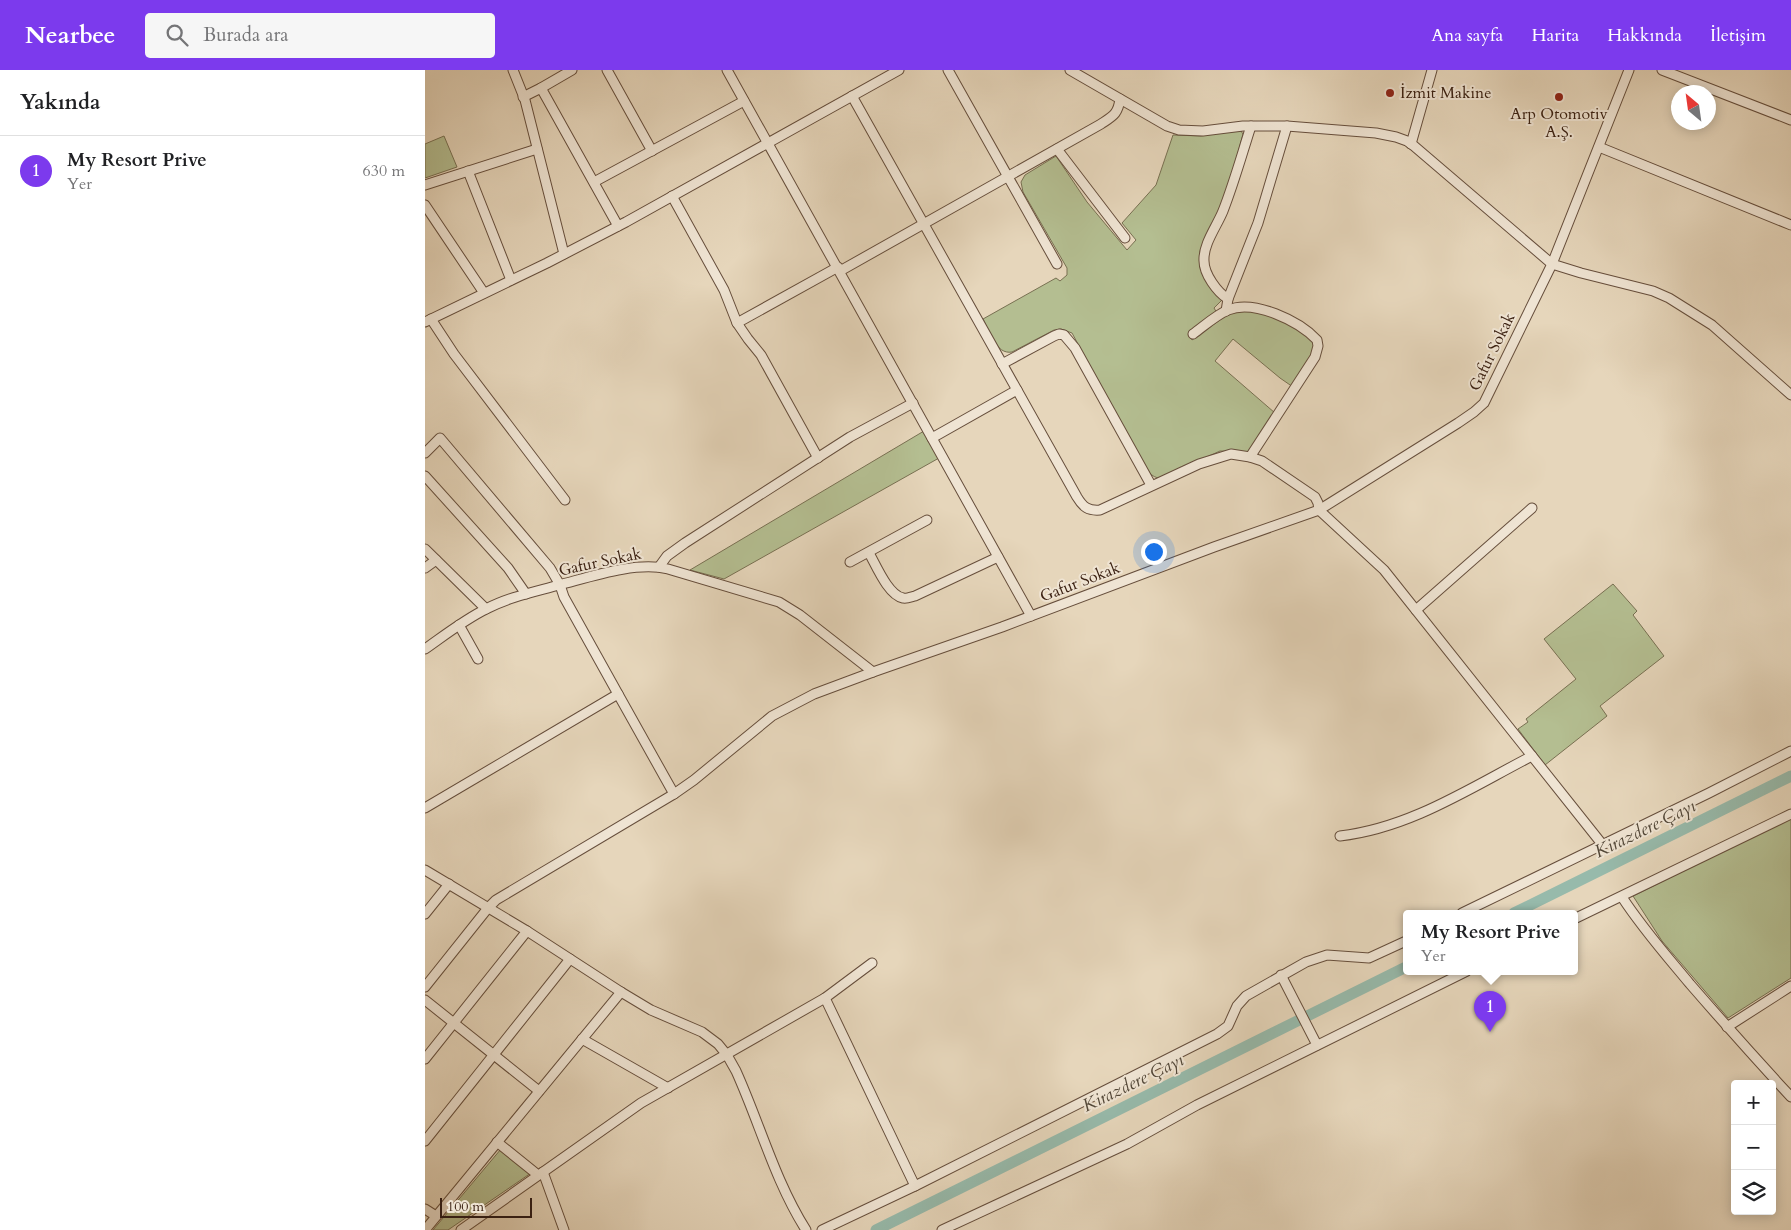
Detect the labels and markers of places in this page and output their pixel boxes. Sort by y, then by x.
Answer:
place label: İzmit Makine [1400,82,1491,104]
marker: İzmit Makine [1384,87,1396,99]
marker: Arp Otomotiv A.Ş. [1553,91,1565,103]
place label: Arp Otomotiv A.Ş. [1510,103,1609,143]
pin: 1 [1474,991,1506,1032]

